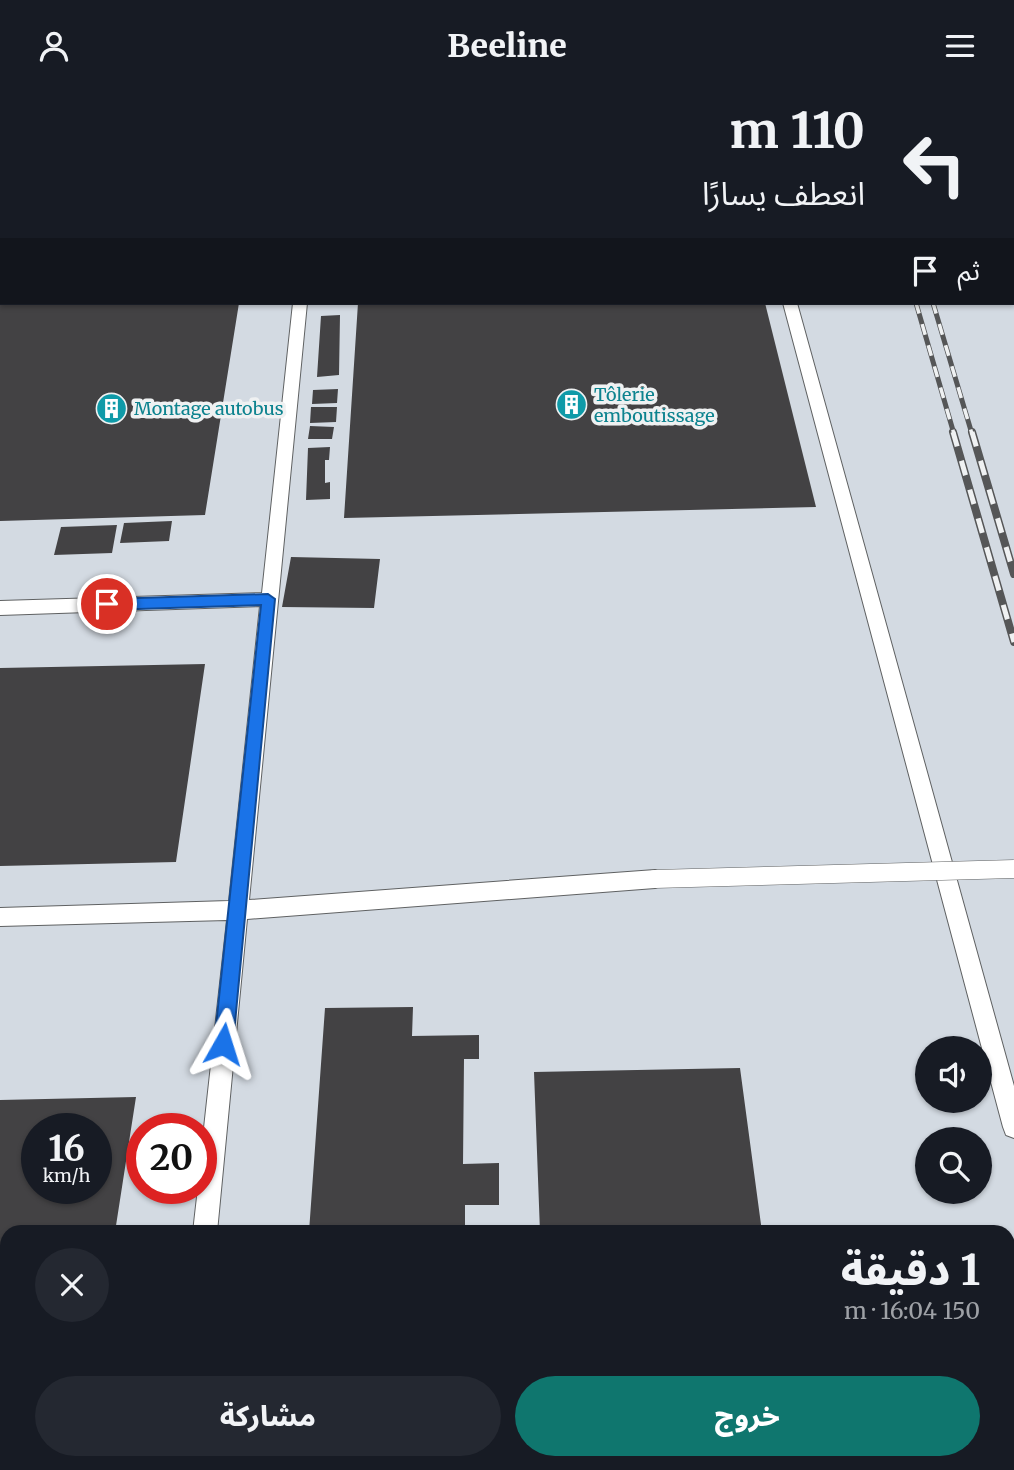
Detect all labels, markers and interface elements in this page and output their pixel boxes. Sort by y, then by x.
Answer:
text: Beeline [447,26,567,66]
icon: person [35,27,73,65]
icon: menu [941,27,979,65]
text: 110 m [730,100,865,161]
icon: left [889,119,980,210]
text: انعطف يسارًا [702,174,865,214]
icon: arrive [906,252,944,290]
text: ثم [958,254,980,287]
place label: Tôlerie emboutissage [594,383,715,427]
building icon: Tôlerie emboutissage [554,388,588,422]
building icon: Montage autobus [94,392,128,426]
place label: Montage autobus [134,397,284,420]
pin [77,574,137,634]
icon: arrive [88,585,126,623]
position arrow [186,1007,260,1081]
map controls [915,1036,992,1204]
button: sound [915,1036,992,1113]
speed limit sign: 20 [126,1113,217,1204]
text: 16 [48,1127,85,1171]
button: search [915,1127,992,1204]
text: km/h [43,1164,90,1187]
text: 1 دقيقة [841,1244,980,1296]
button: close [35,1248,109,1322]
text: 150 m · 16:04 [844,1296,980,1325]
button: مشاركة [35,1376,501,1456]
button: خروج [515,1376,980,1456]

